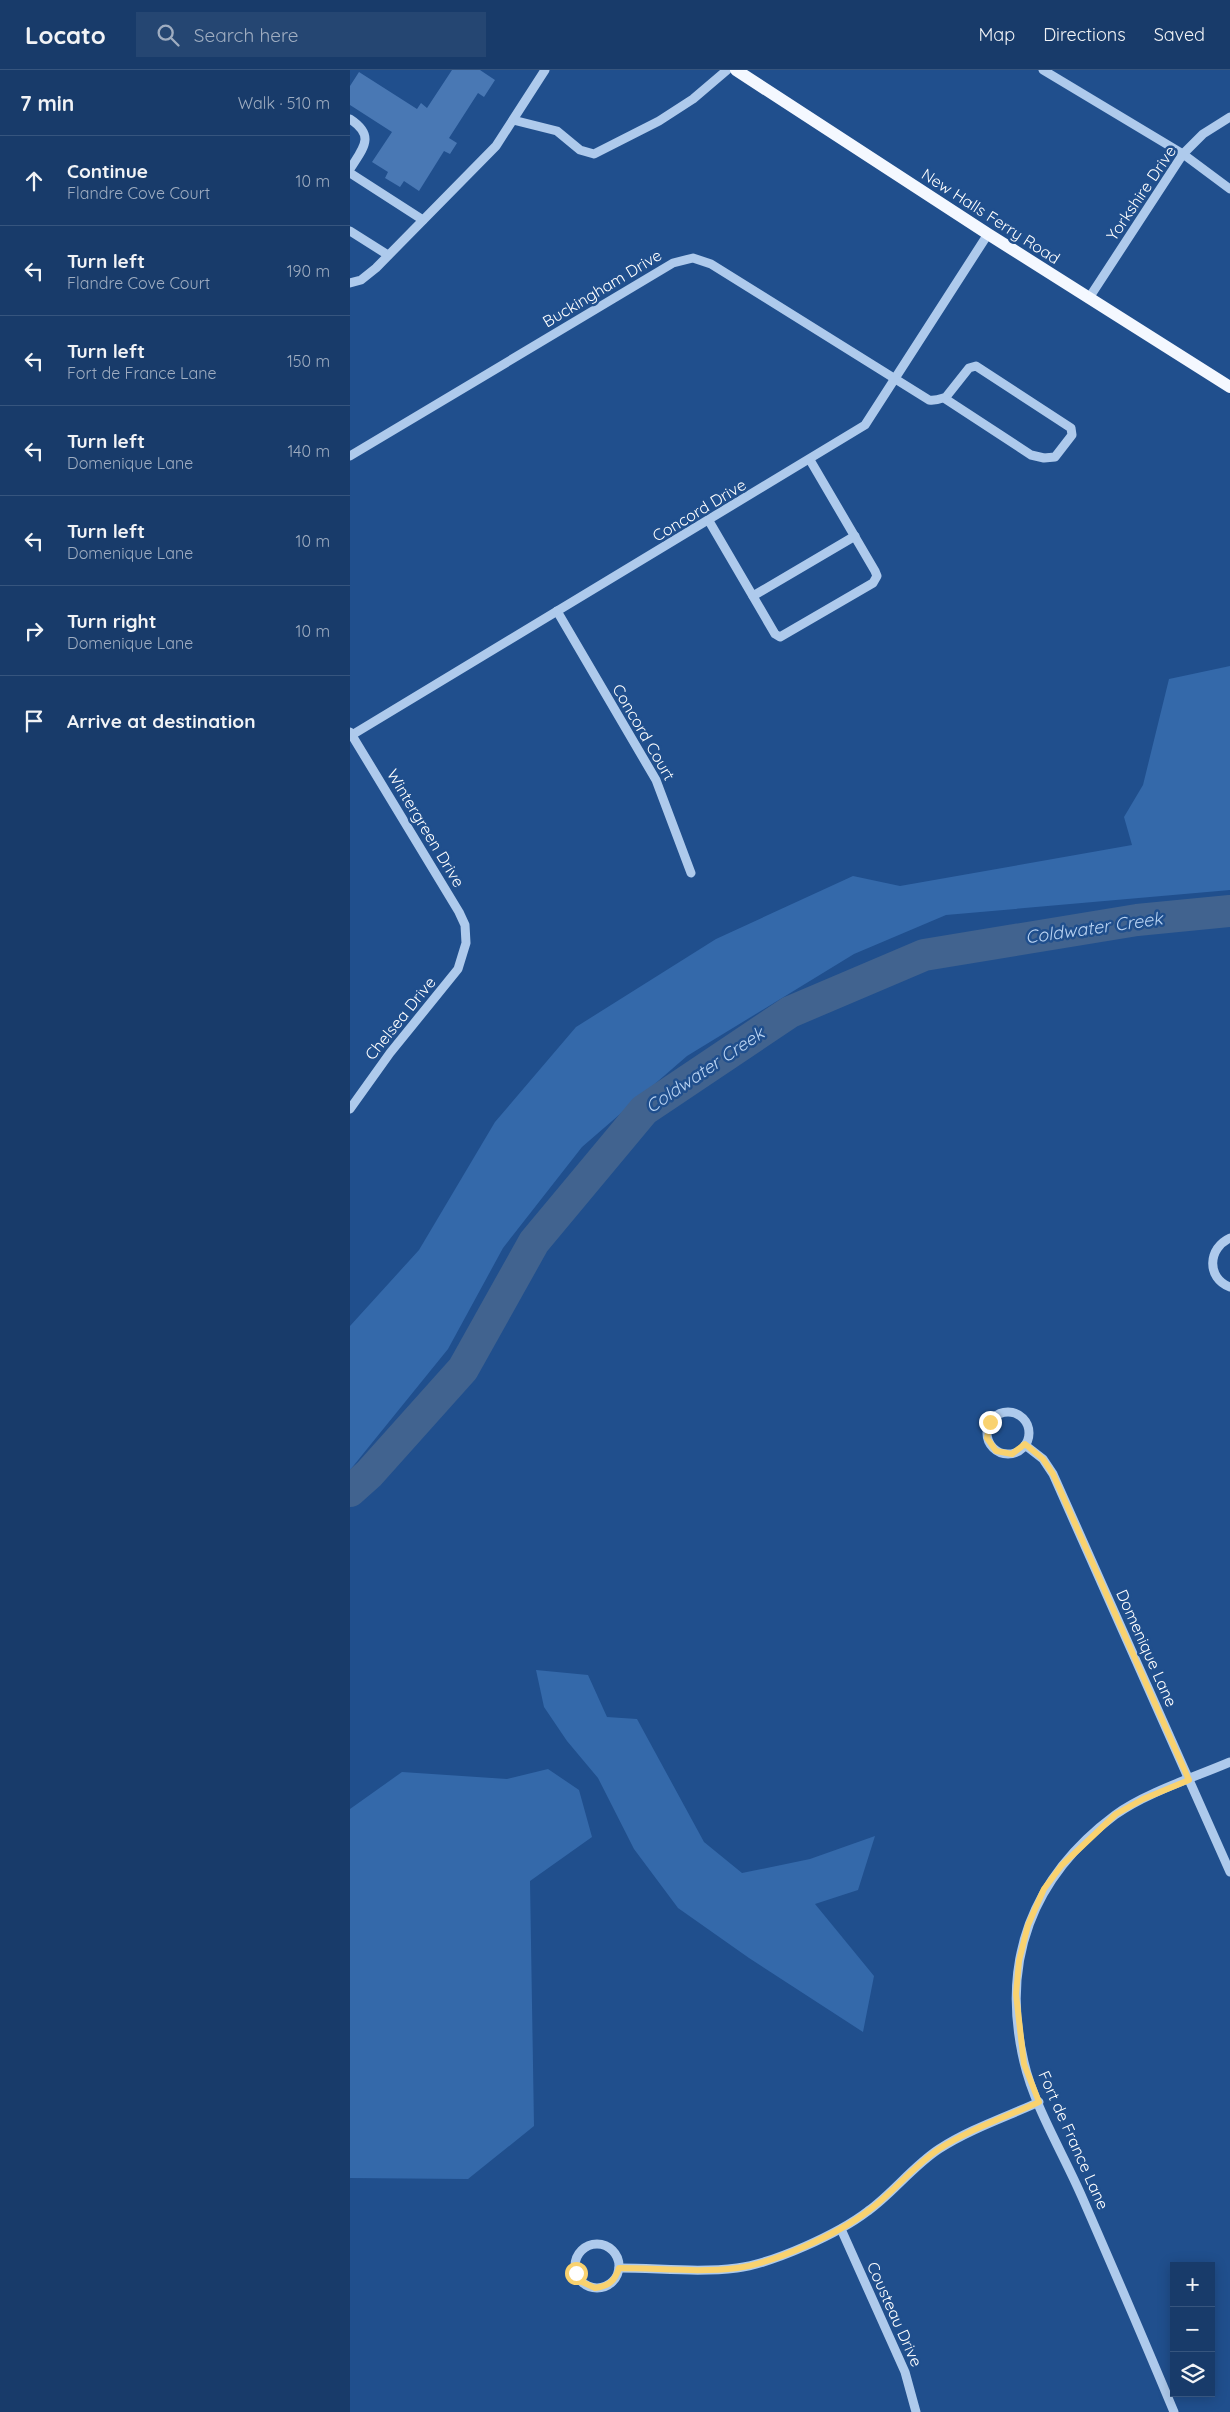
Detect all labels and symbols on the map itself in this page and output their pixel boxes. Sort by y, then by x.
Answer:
street label: Yorkshire Drive [1102,142,1180,244]
street label: New Halls Ferry Road [918,164,1064,268]
street label: Buckingham Drive [539,245,665,331]
street label: Concord Drive [649,474,749,546]
street label: Concord Court [608,680,680,784]
street label: Wintergreen Drive [383,765,469,891]
water label: Coldwater Creek [1024,906,1165,949]
street label: Chelsea Drive [360,972,440,1064]
water label: Coldwater Creek [641,1021,770,1118]
route end [979,1411,1002,1434]
street label: Domenique Lane [1112,1586,1182,1710]
street label: Fort de France Lane [1034,2068,1114,2212]
street label: Cousteau Drive [863,2258,927,2370]
route start [565,2262,588,2285]

